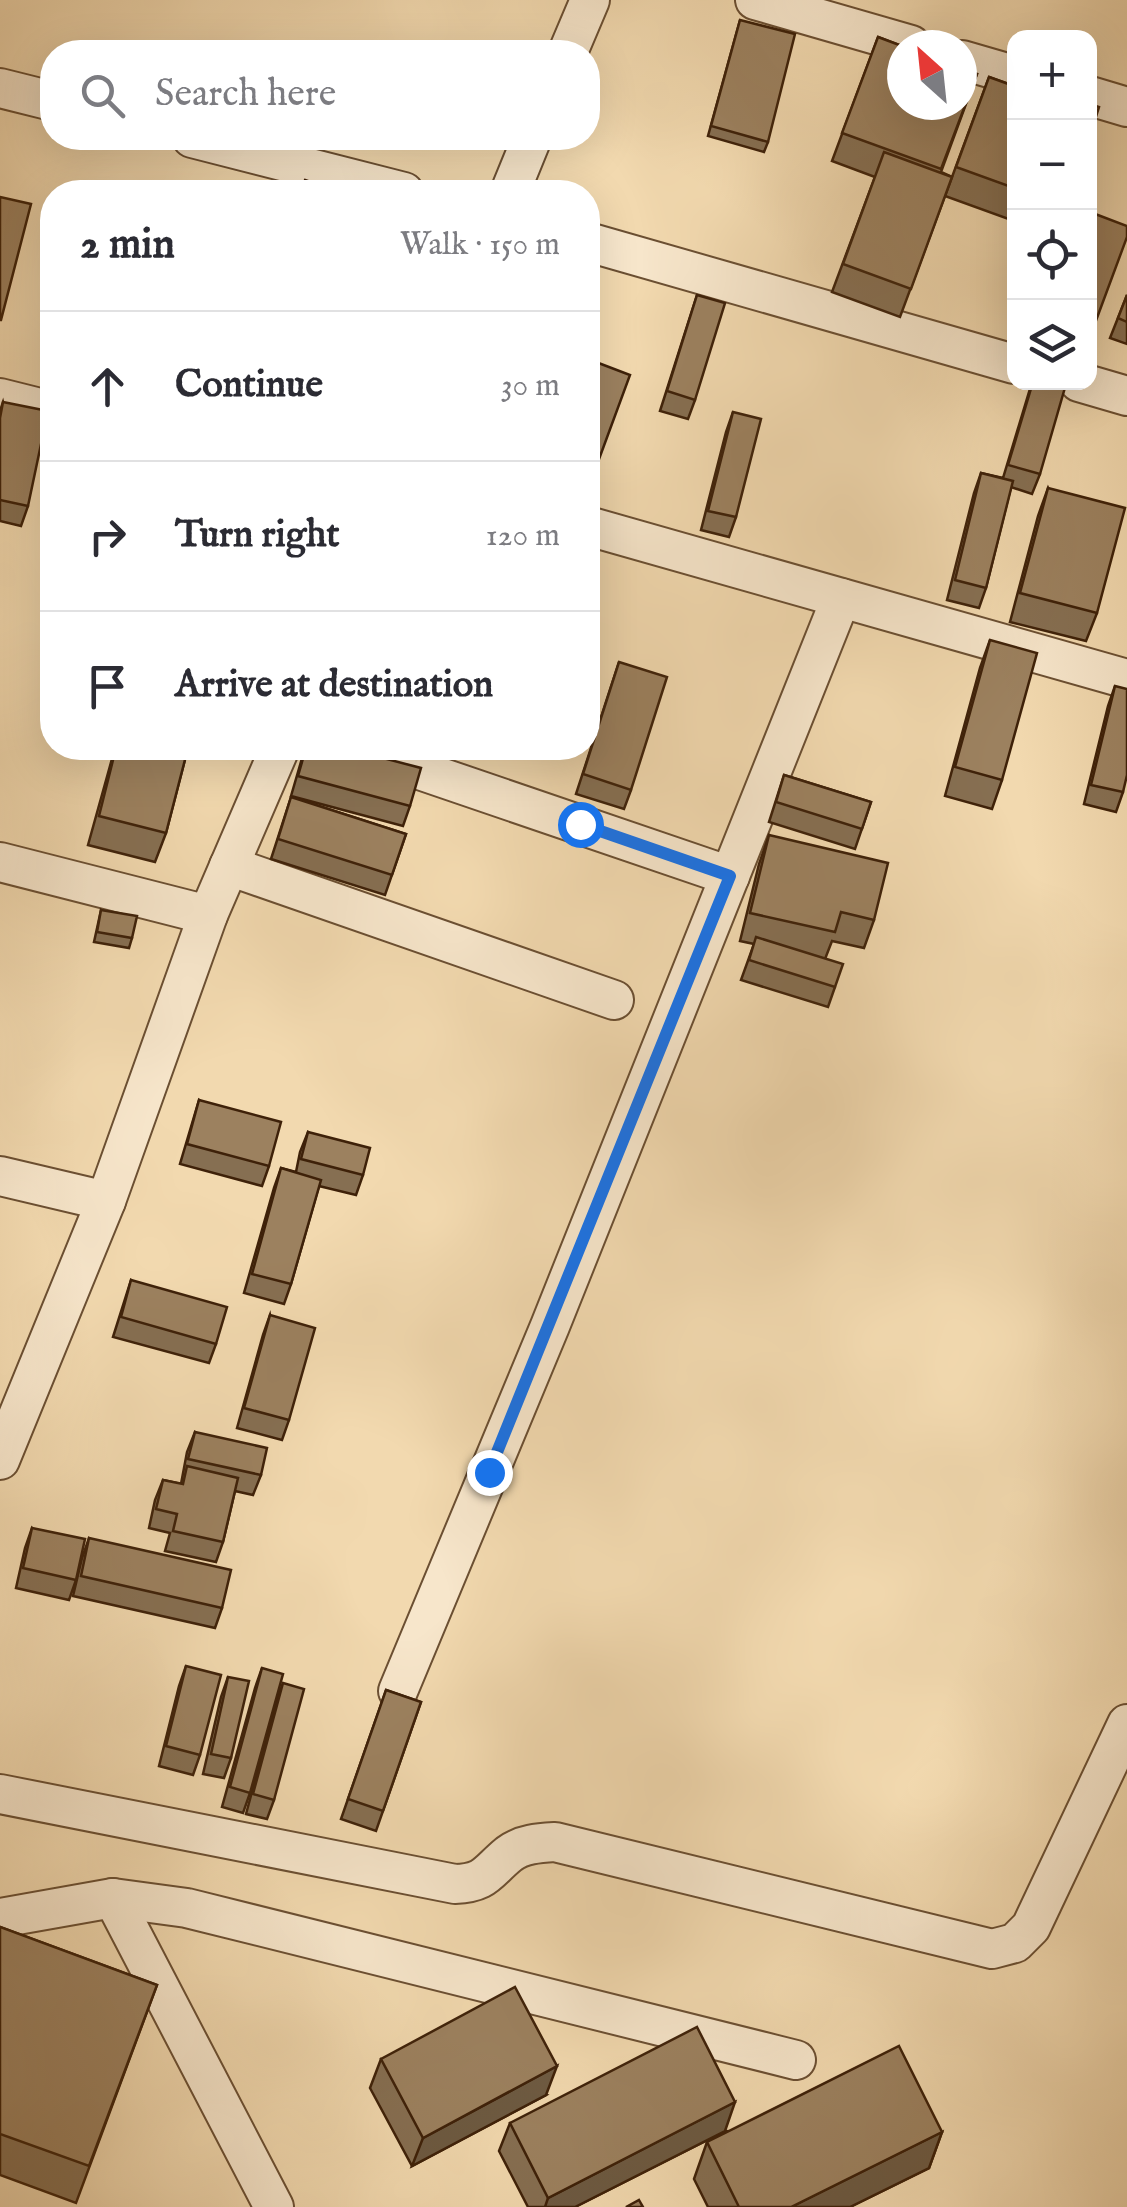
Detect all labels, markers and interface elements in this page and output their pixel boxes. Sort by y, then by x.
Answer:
north arrow [887,30,977,120]
map controls [1007,30,1097,390]
button: + [1007,30,1097,120]
search box [40,40,600,150]
icon: search [75,68,130,123]
text: Search here [155,71,336,119]
button: − [1007,120,1097,210]
button: locate [1007,210,1097,300]
text: 2 min [80,219,175,272]
text: Walk · 150 m [400,225,560,266]
button: layers [1007,300,1097,390]
icon: ahead [80,359,135,414]
text: Continue [175,362,323,410]
text: 30 m [501,366,560,407]
icon: right [80,509,135,564]
text: Turn right [175,512,339,560]
text: 120 m [486,516,560,557]
icon: arrive [80,659,135,714]
text: Arrive at destination [175,662,493,710]
route start [558,802,604,848]
route end [467,1450,513,1496]

